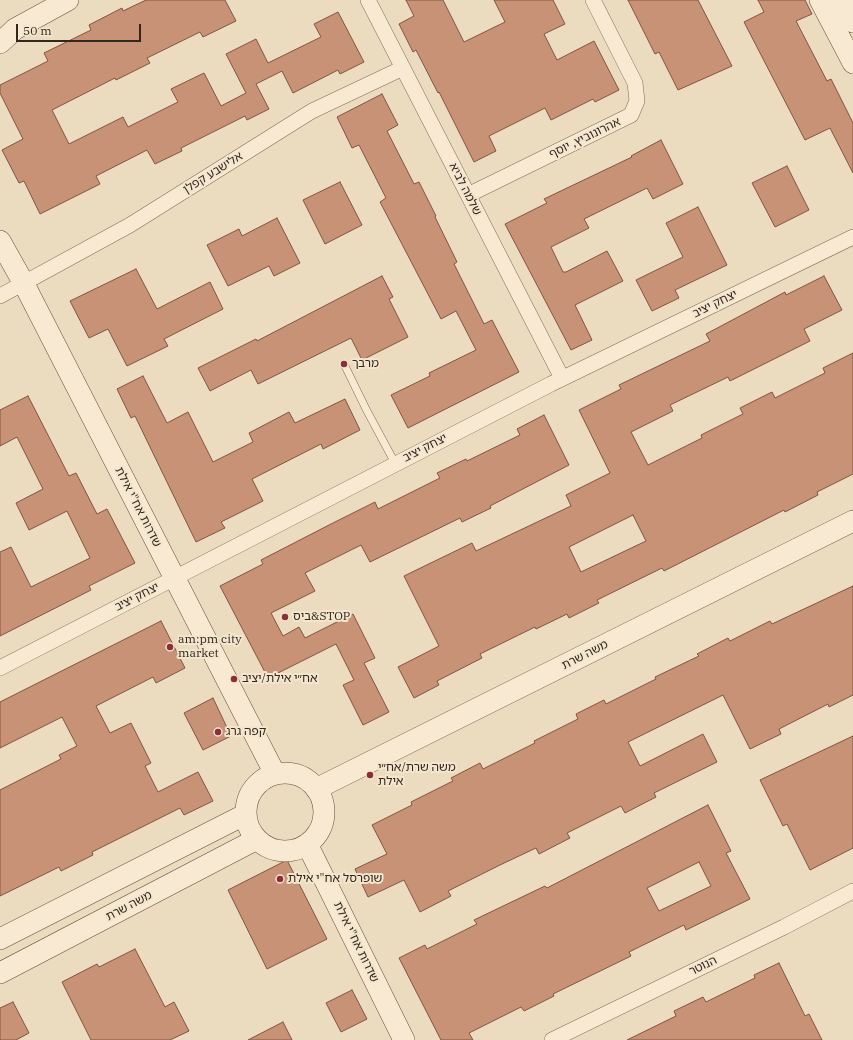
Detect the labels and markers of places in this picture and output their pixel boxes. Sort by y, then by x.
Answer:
place label: מרבך [352,357,379,371]
marker: מרבך [339,359,349,369]
place label: ביס&STOP [293,610,350,624]
marker: ביס&STOP [280,612,290,622]
place label: am:pm city market [178,633,242,661]
marker: am:pm city market [165,642,175,652]
place label: אח״י אילת/יציב [242,672,318,686]
marker: אח״י אילת/יציב [229,674,239,684]
place label: קפה גרג [226,725,266,739]
marker: קפה גרג [213,727,223,737]
place label: משה שרת/אח״י אילת [378,761,456,789]
marker: משה שרת/אח״י אילת [365,770,375,780]
place label: שופרסל אח"י אילת [288,872,382,886]
marker: שופרסל אח"י אילת [275,874,285,884]

